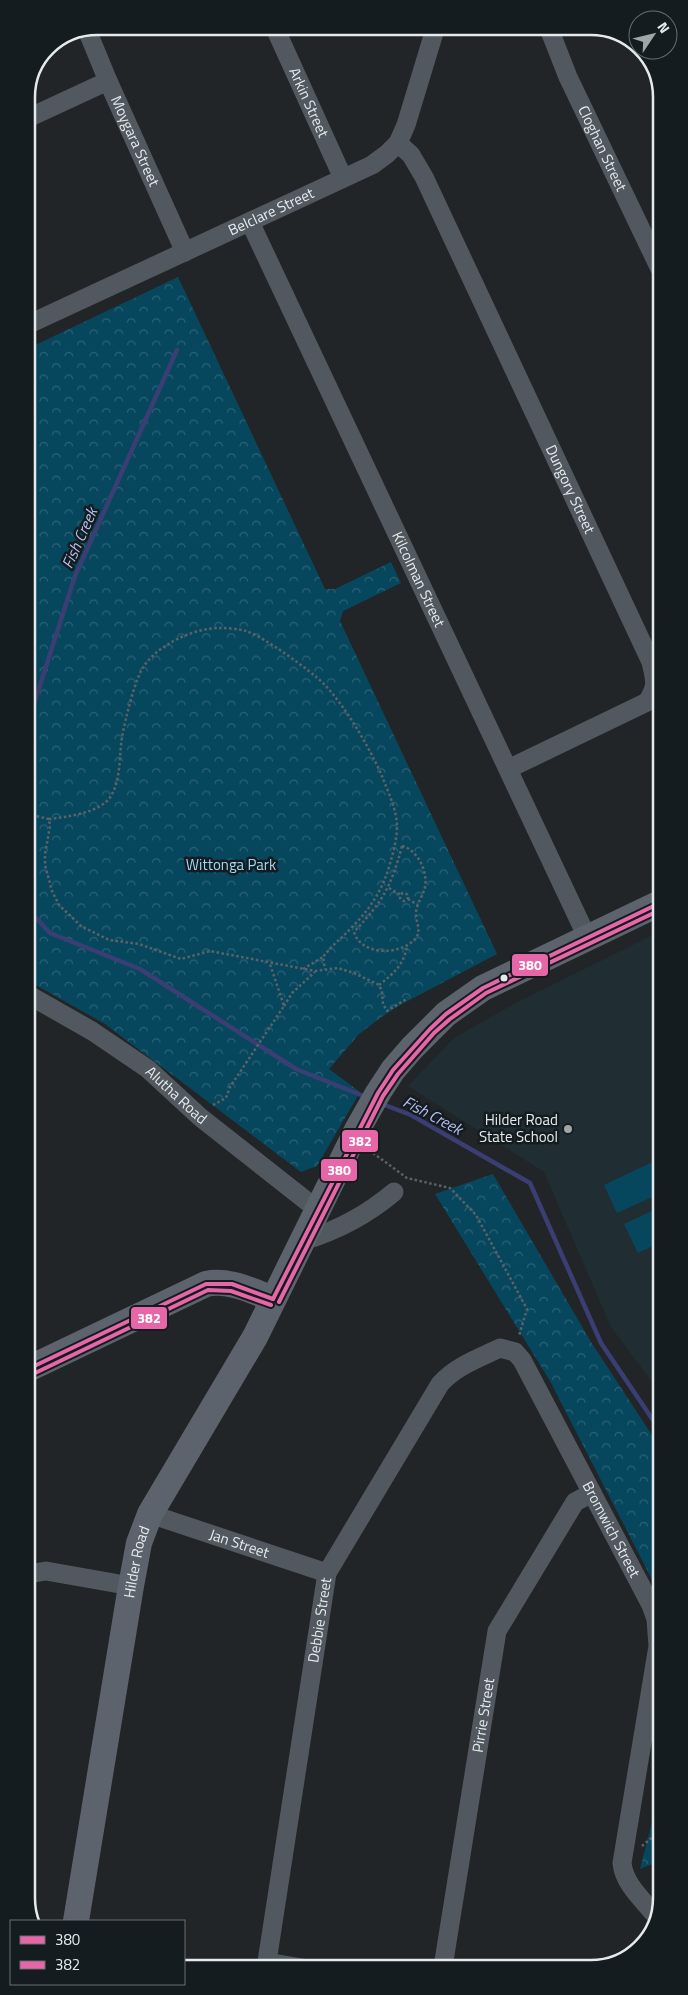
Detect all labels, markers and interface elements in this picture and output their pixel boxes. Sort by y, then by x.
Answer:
north arrow [628,10,678,60]
text: N [653,17,675,37]
street label: Arkin Street [283,64,335,142]
street label: Moygara Street [105,92,166,191]
street label: Cloghan Street [572,101,633,196]
street label: Belclare Street [224,181,318,241]
street label: Dungory Street [540,441,602,538]
water label: Fish Creek [55,502,104,572]
street label: Kilcolman Street [386,527,452,631]
park label: Wittonga Park [186,853,276,876]
line badge: 380 [511,953,549,977]
text: 380 [518,954,542,975]
unlabelled marker [499,973,509,983]
street label: Alutha Road [141,1060,212,1130]
water label: Fish Creek [399,1089,469,1142]
place label: Hilder Road State School [479,1108,558,1148]
marker: Hilder Road State School [562,1123,574,1135]
line badge: 382 [341,1129,379,1153]
text: 382 [348,1130,372,1151]
line badge: 380 [320,1158,358,1182]
text: 380 [327,1159,351,1180]
line badge: 382 [130,1306,168,1330]
text: 382 [137,1307,161,1328]
street label: Bromwich Street [577,1477,647,1582]
street label: Hilder Road [117,1522,155,1600]
street label: Jan Street [206,1523,273,1564]
street label: Debbie Street [301,1575,337,1664]
street label: Pirrie Street [466,1675,500,1754]
legend [10,1920,185,1985]
text: 380 [55,1928,80,1951]
text: 382 [55,1953,80,1976]

